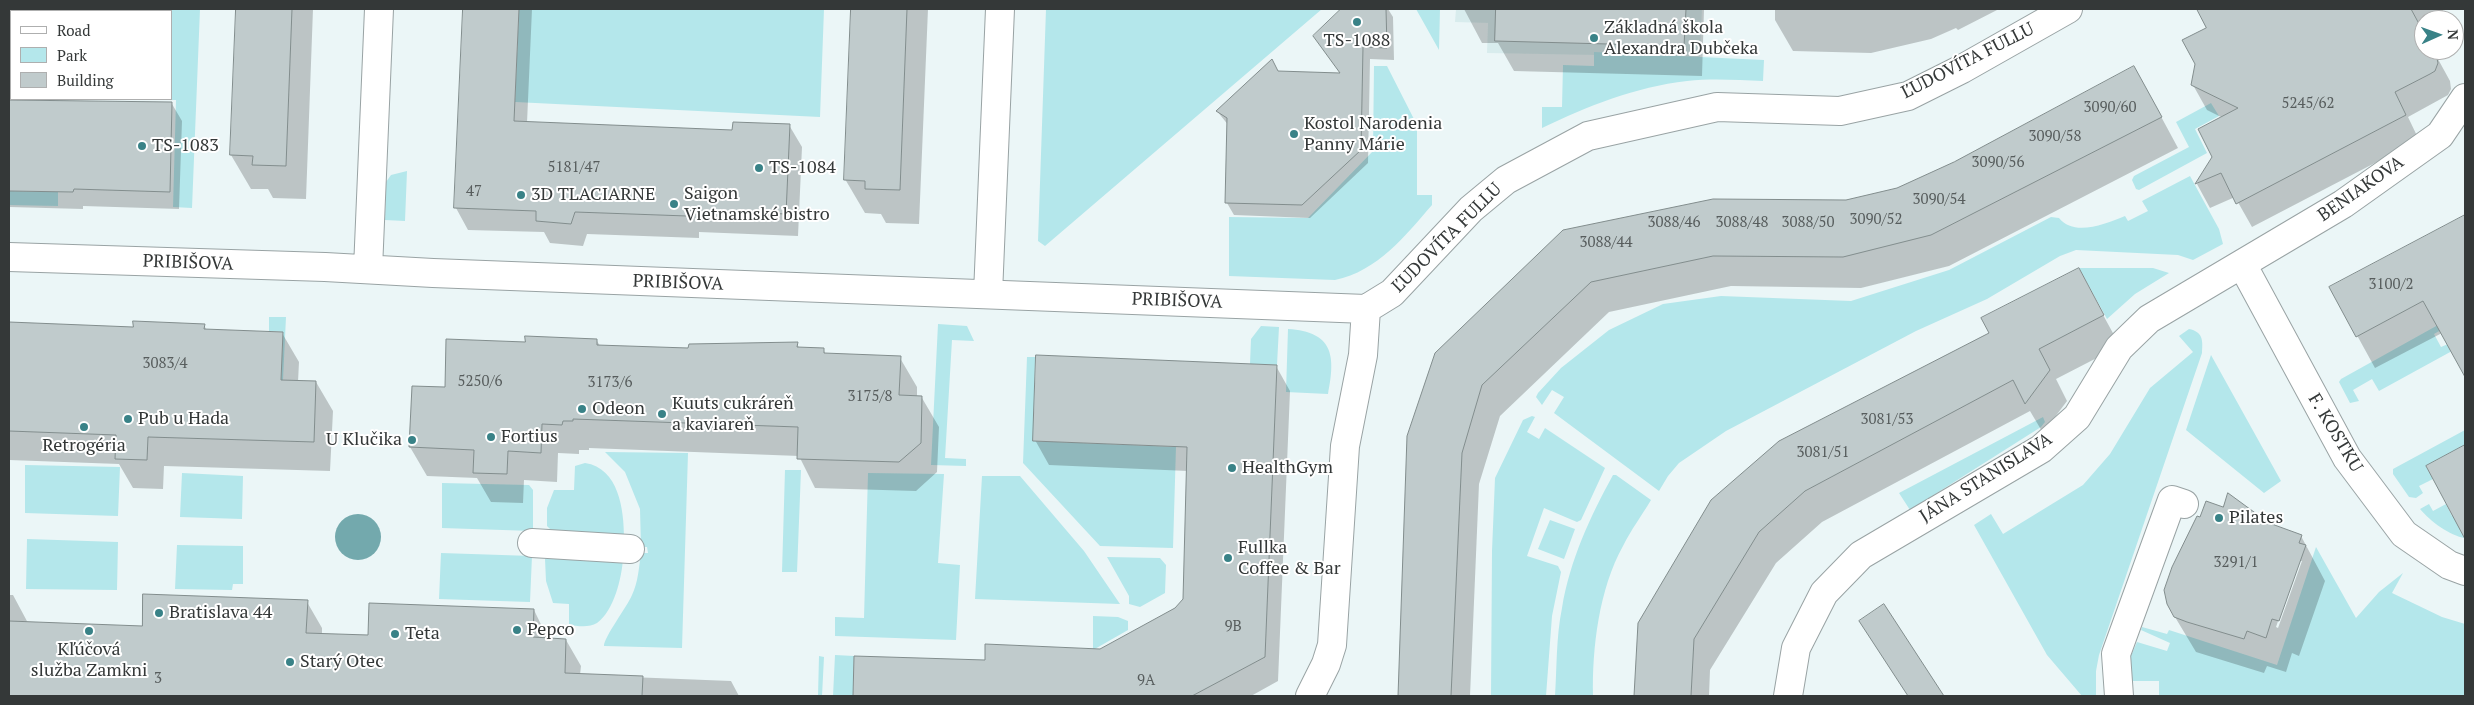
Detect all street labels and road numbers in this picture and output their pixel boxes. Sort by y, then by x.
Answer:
street label: ĽUDOVÍTA FULLU [1898,18,2038,104]
street label: BENIAKOVA [2314,152,2408,226]
street label: ĽUDOVÍTA FULLU [1388,179,1506,297]
street label: PRIBIŠOVA [142,251,234,275]
street label: PRIBIŠOVA [632,271,724,295]
street label: PRIBIŠOVA [1131,289,1223,313]
street label: F. KOSTKU [2303,390,2367,476]
street label: JÁNA STANISLAVA [1916,429,2056,527]

